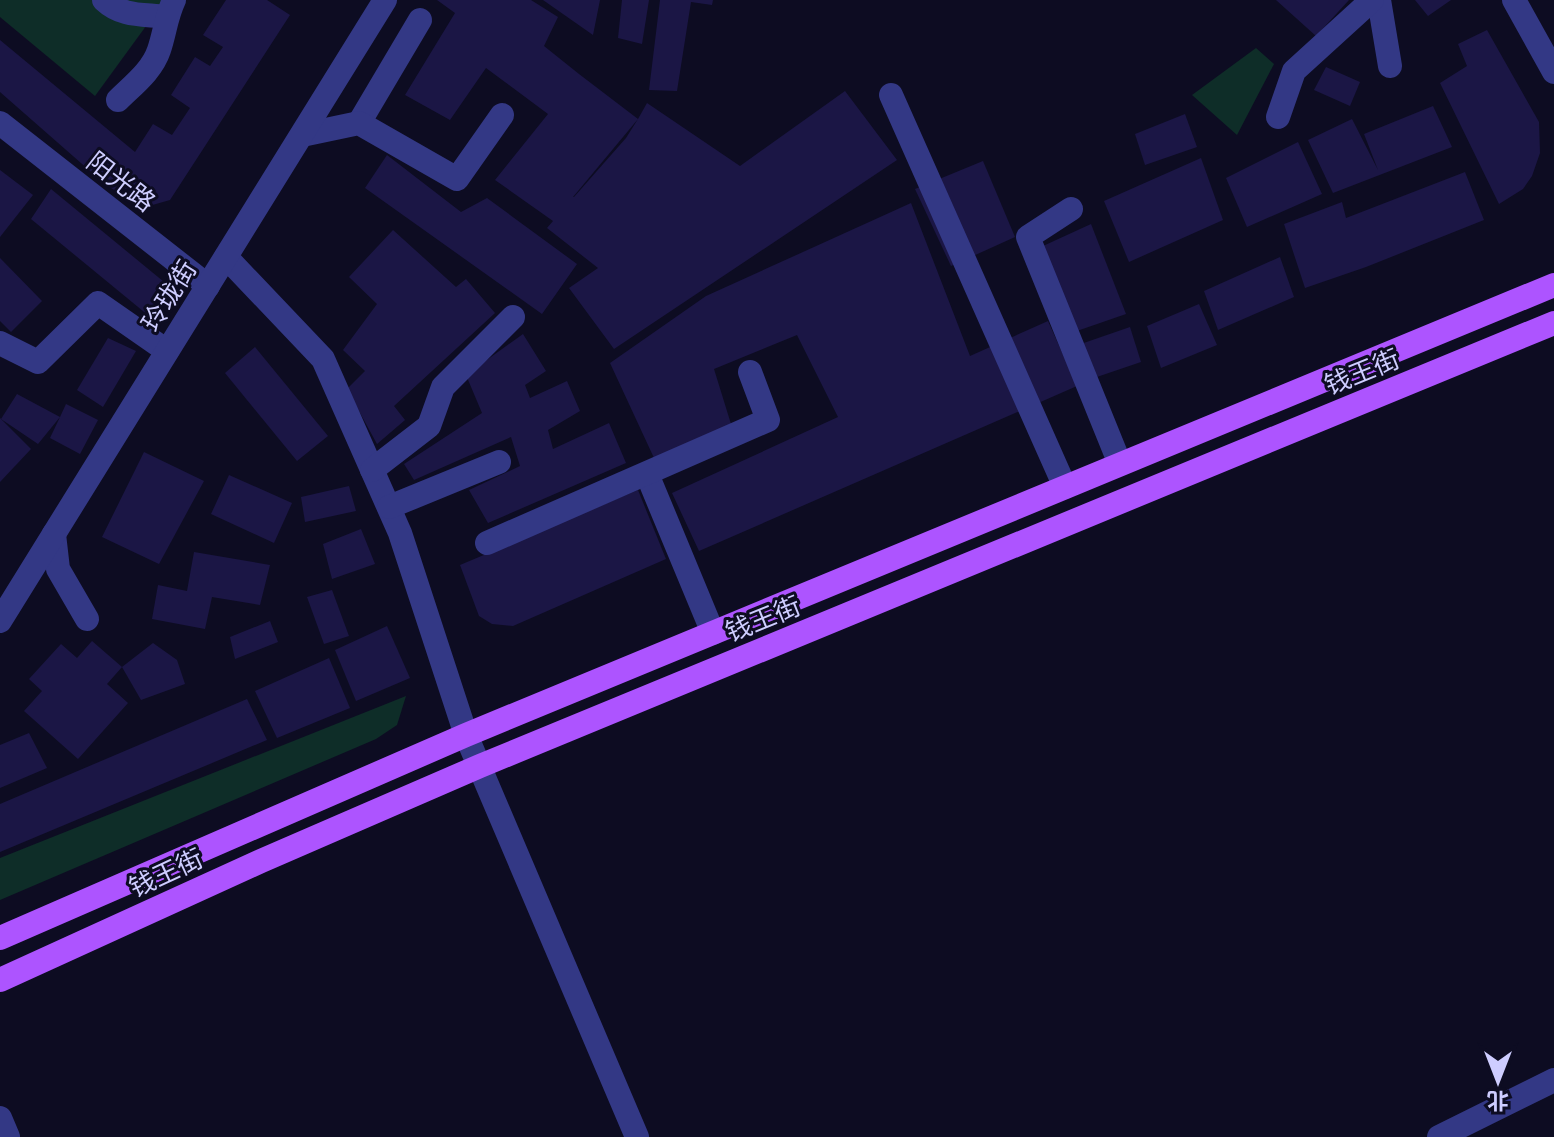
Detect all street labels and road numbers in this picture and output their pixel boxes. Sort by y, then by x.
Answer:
street label: 阳光路 [81,145,162,218]
street label: 玲珑街 [135,254,202,337]
street label: 钱王街 [1320,343,1404,401]
street label: 钱王街 [721,590,805,648]
street label: 钱王街 [124,842,208,903]

